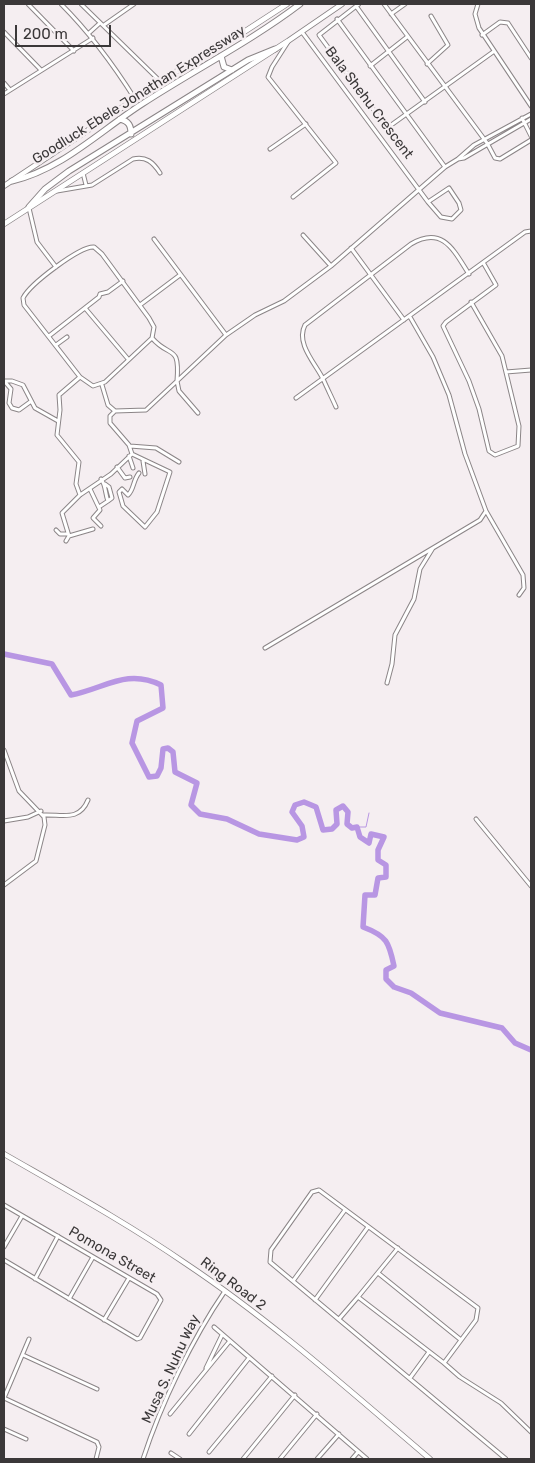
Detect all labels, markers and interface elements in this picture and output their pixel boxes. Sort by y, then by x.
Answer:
scale bar [18,15,114,47]
street label: Goodluck Ebele Jonathan Expressway [29,22,249,168]
text: 200 m [23,25,68,43]
street label: Bala Shehu Crescent [321,44,417,162]
street label: Pomona Street [66,1223,158,1287]
street label: Ring Road 2 [197,1254,269,1314]
street label: Musa S. Nuhu Way [138,1312,204,1426]

